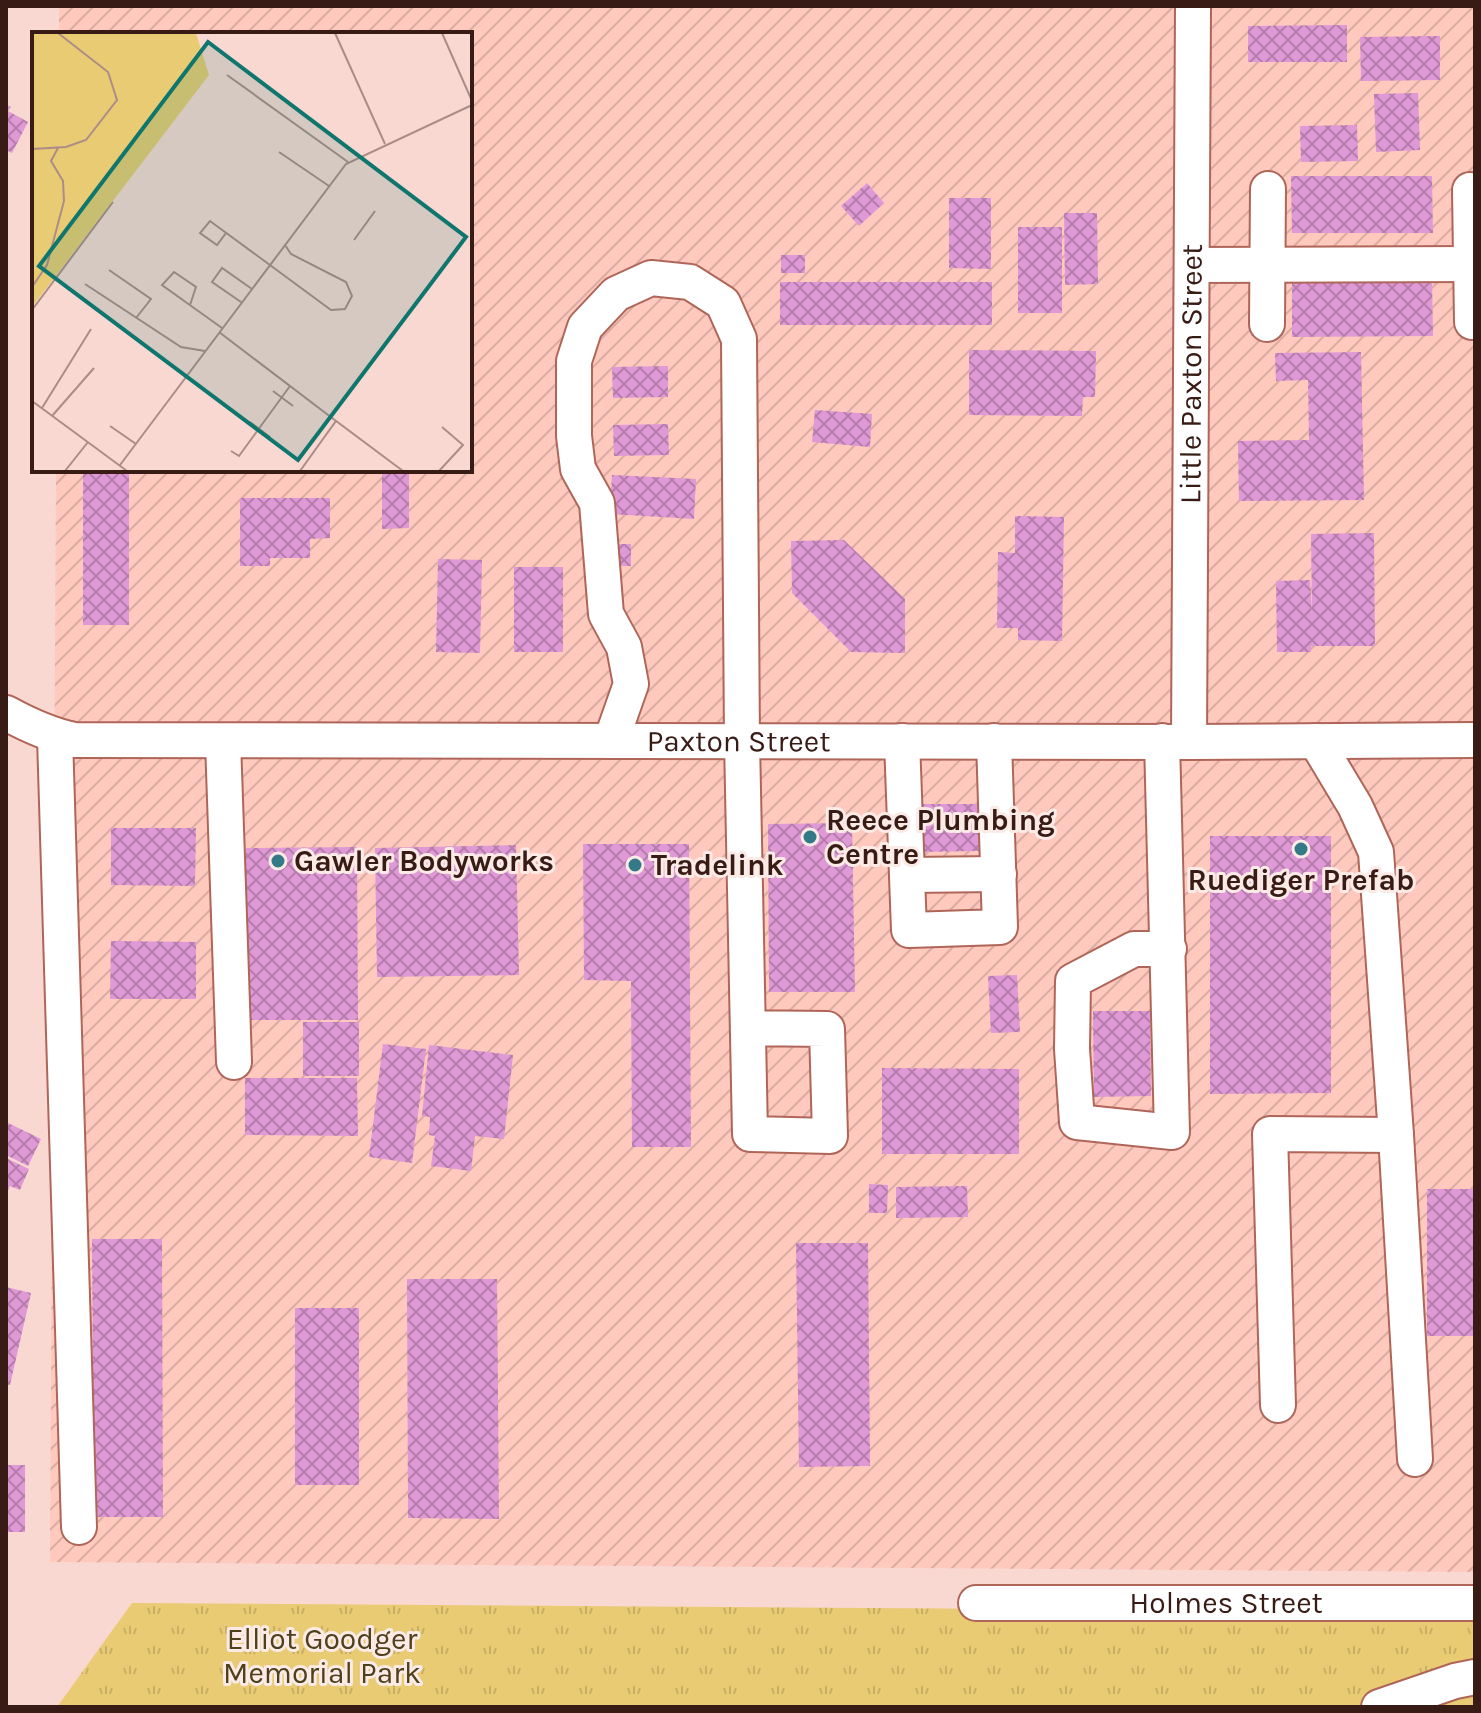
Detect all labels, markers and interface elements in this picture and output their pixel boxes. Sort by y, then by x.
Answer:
inset map [32,32,472,472]
street label: Little Paxton Street [1172,244,1210,504]
street label: Paxton Street [647,723,830,759]
place label: Reece Plumbing Centre [826,802,1055,872]
marker: Reece Plumbing Centre [801,828,819,846]
marker: Ruediger Prefab [1292,840,1310,858]
place label: Gawler Bodyworks [294,843,554,879]
place label: Tradelink [651,847,784,883]
marker: Gawler Bodyworks [269,852,287,870]
marker: Tradelink [626,856,644,874]
place label: Ruediger Prefab [1187,862,1415,898]
street label: Holmes Street [1129,1585,1323,1621]
park label: Elliot Goodger Memorial Park [223,1621,421,1691]

